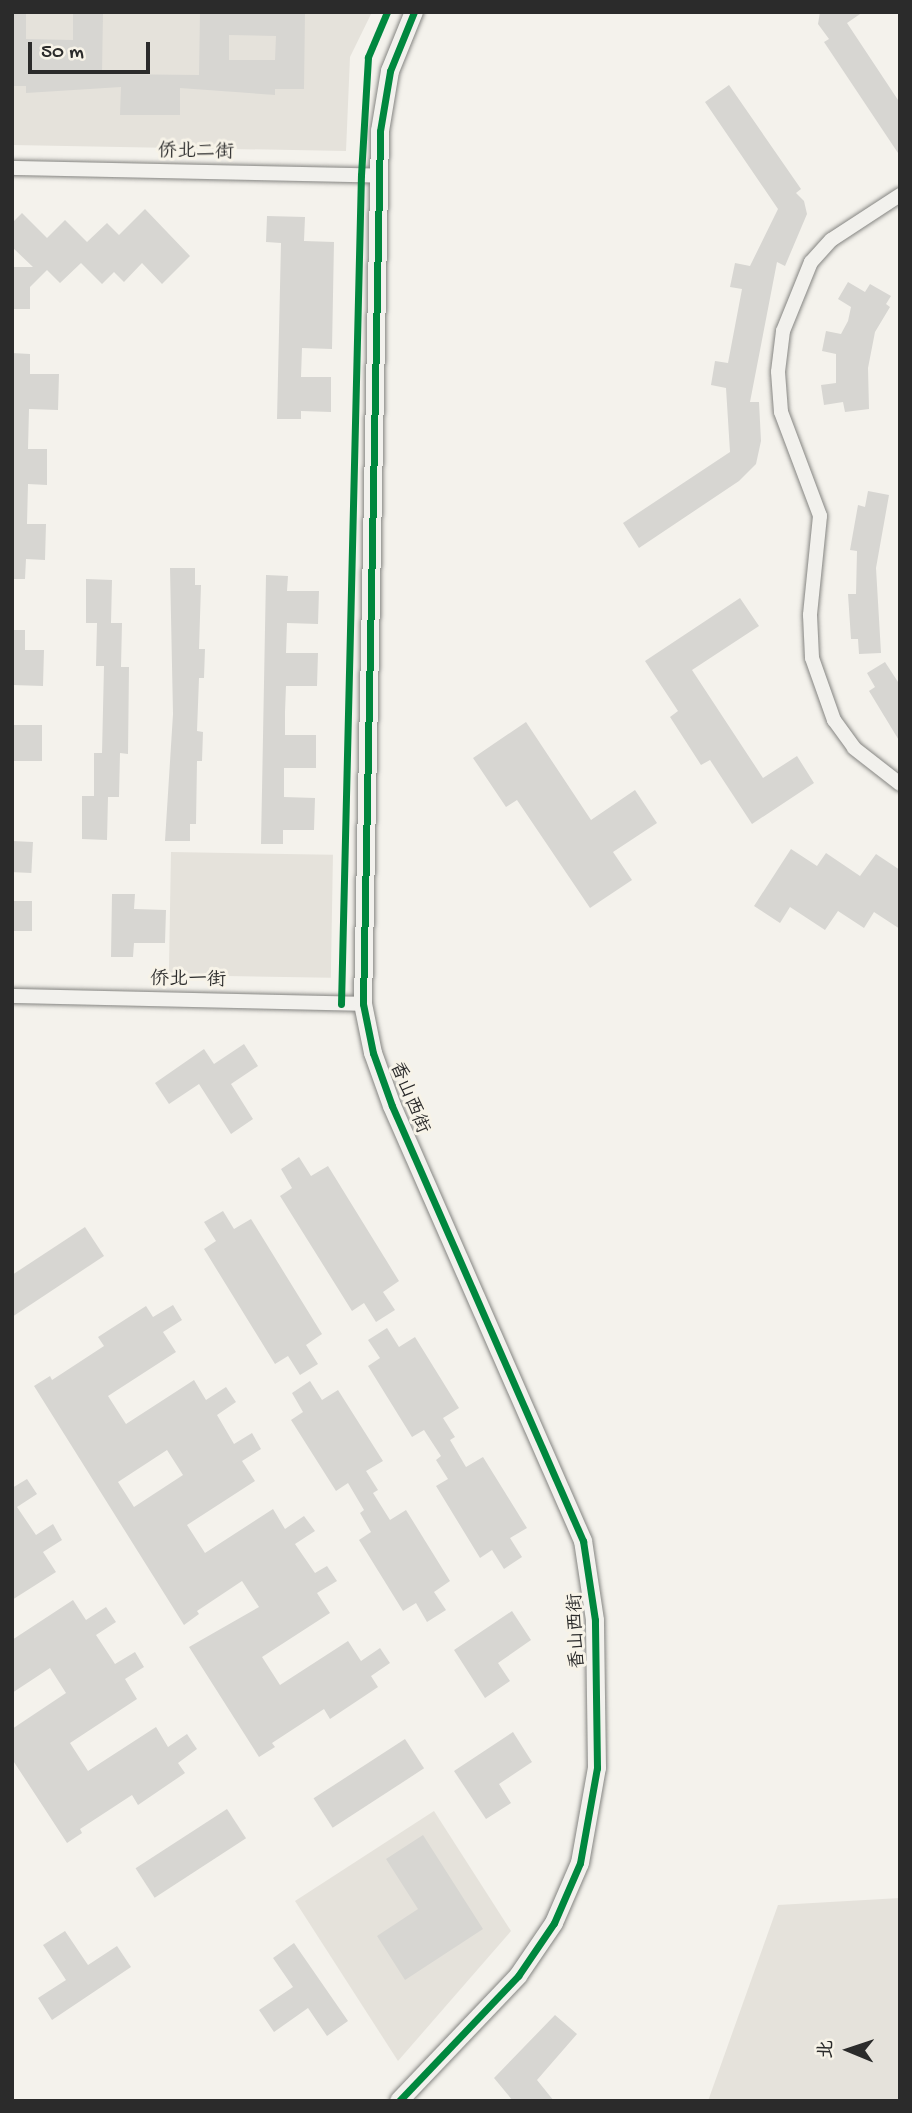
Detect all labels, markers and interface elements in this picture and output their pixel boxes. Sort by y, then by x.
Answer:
scale bar [32,28,154,72]
text: 50 m [41,41,84,66]
street label: 侨北二街 [158,141,234,165]
street label: 侨北一街 [150,969,226,993]
street label: 香山西街 [383,1058,433,1138]
street label: 香山西街 [565,1593,591,1669]
north arrow [814,2015,884,2085]
text: 北 [816,2039,839,2059]

